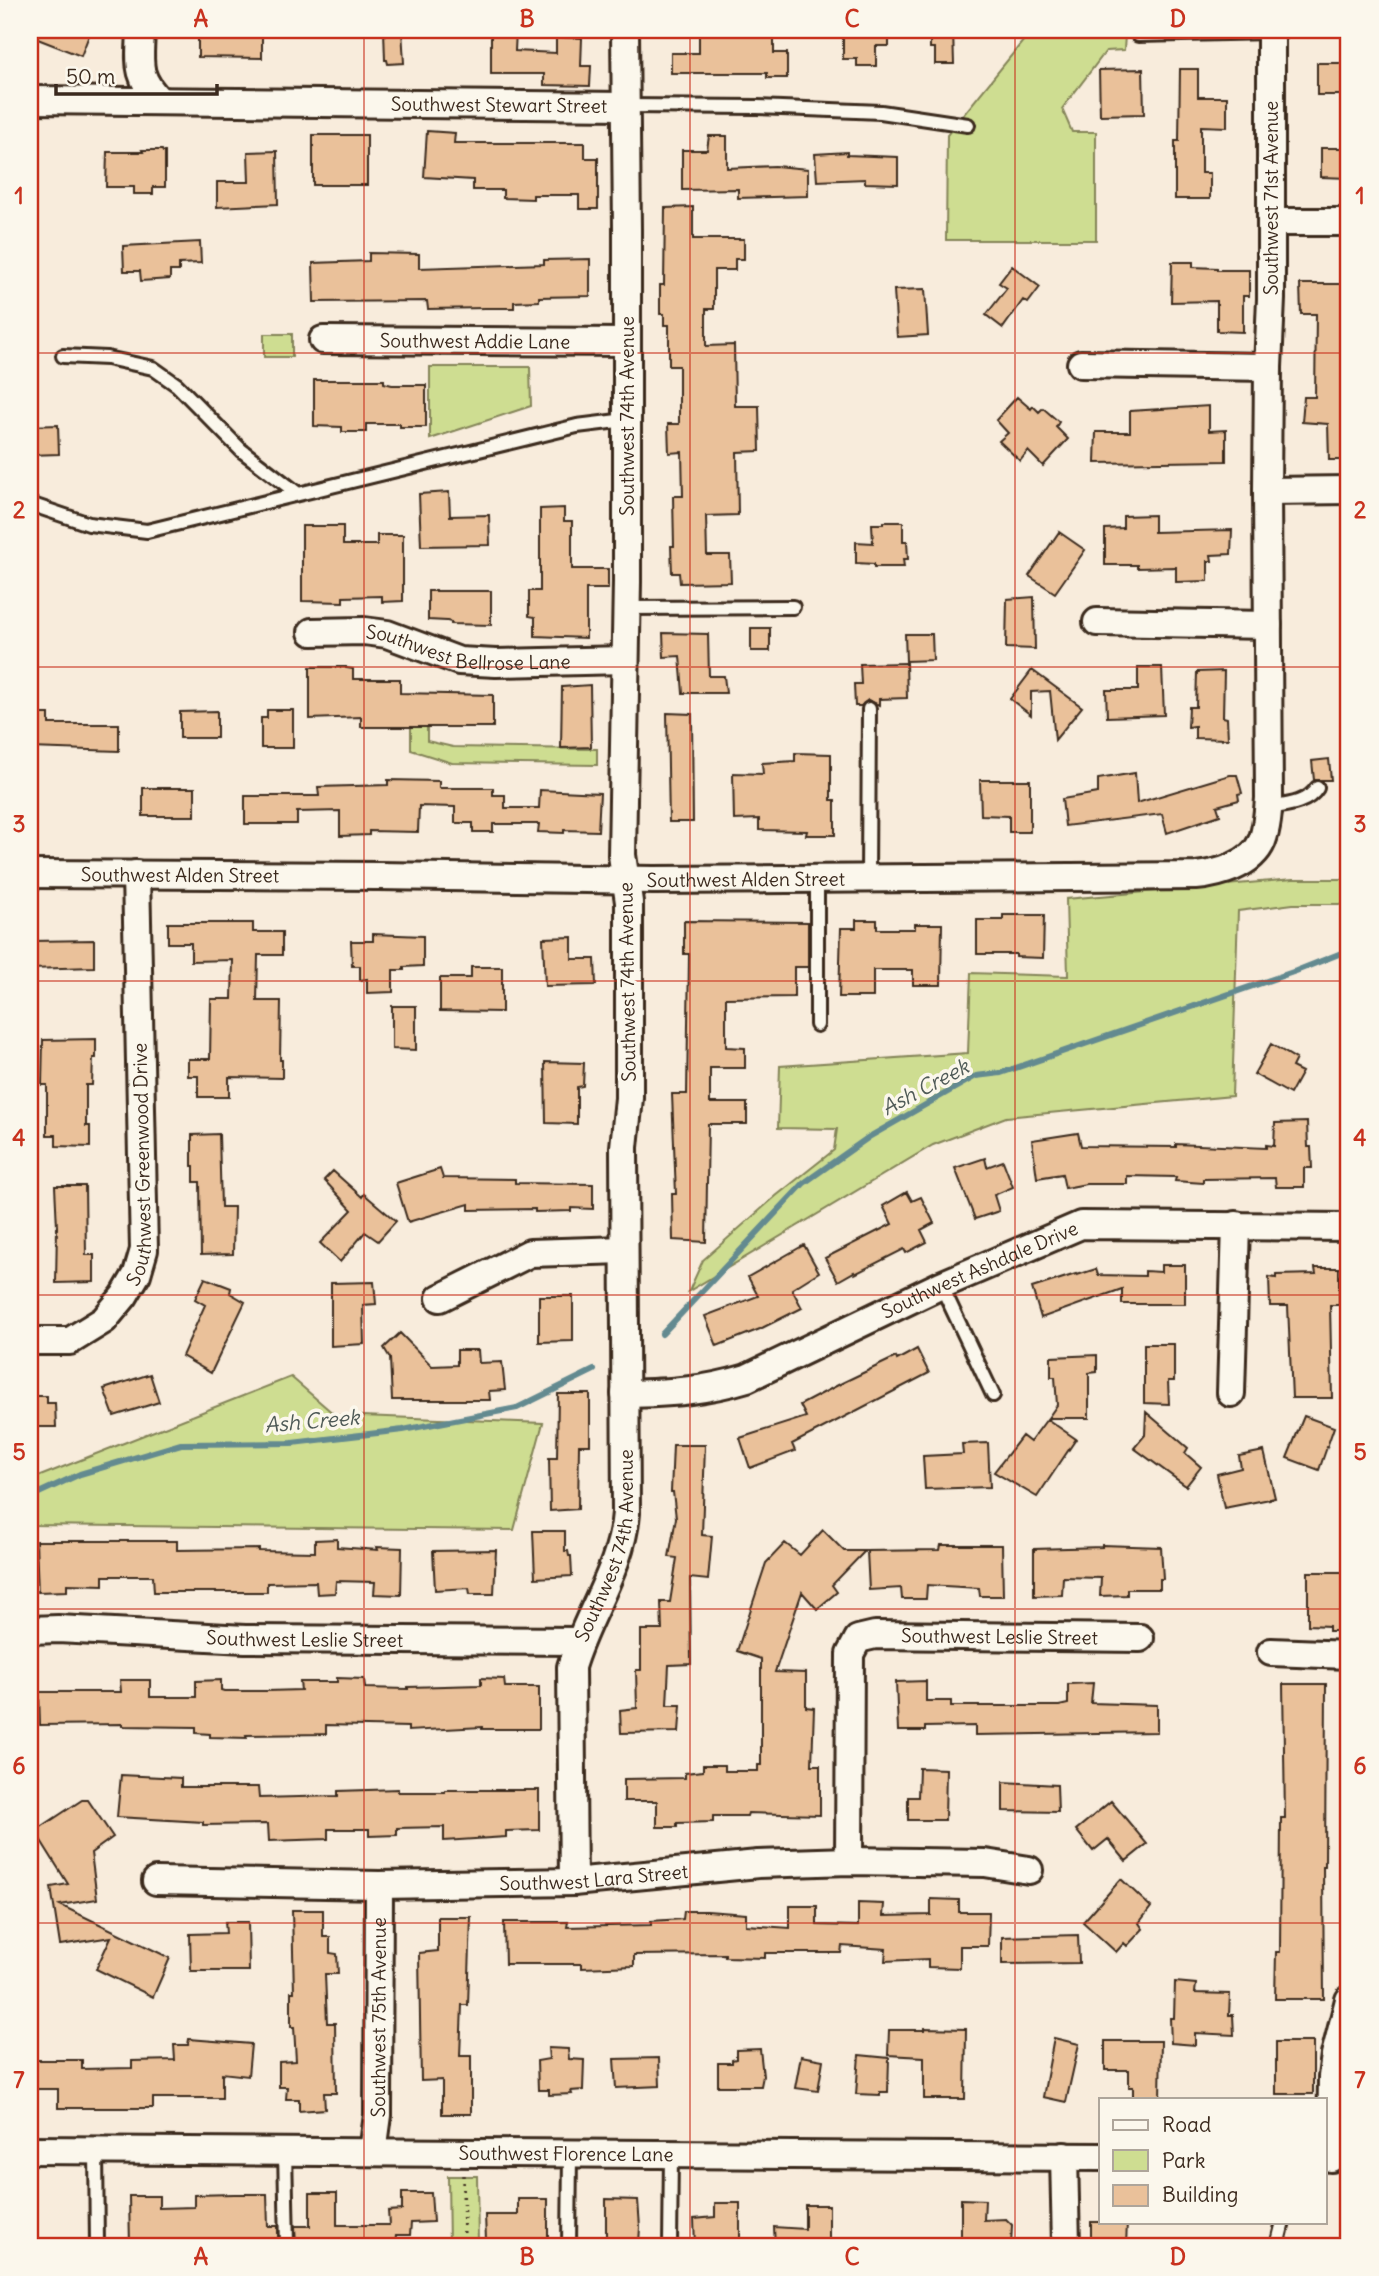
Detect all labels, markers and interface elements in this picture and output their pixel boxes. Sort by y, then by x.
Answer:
text: A [194,4,209,33]
text: B [519,4,535,33]
text: C [844,4,860,33]
text: D [1170,4,1186,33]
scale bar [56,52,217,96]
text: 50 m [66,63,115,90]
street label: Southwest Stewart Street [391,92,607,118]
street label: Southwest 71st Avenue [1259,101,1283,295]
text: 1 [14,181,24,210]
text: 1 [1355,181,1365,210]
street label: Southwest 74th Avenue [615,316,639,516]
street label: Southwest Addie Lane [380,328,570,354]
text: 2 [13,495,26,524]
text: 2 [1354,495,1367,524]
street label: Southwest Bellrose Lane [365,619,571,675]
text: 3 [12,809,26,838]
text: 3 [1353,809,1367,838]
street label: Southwest Alden Street [81,862,279,887]
street label: Southwest Alden Street [647,867,845,892]
street label: Southwest 74th Avenue [613,882,641,1082]
street label: Southwest Greenwood Drive [121,1043,156,1290]
water label: Ash Creek [877,1052,974,1121]
text: 4 [12,1123,26,1152]
text: 4 [1353,1123,1367,1152]
street label: Southwest Ashdale Drive [877,1216,1081,1324]
water label: Ash Creek [263,1403,362,1439]
text: 5 [12,1437,26,1466]
text: 5 [1353,1437,1367,1466]
street label: Southwest 74th Avenue [569,1449,638,1645]
street label: Southwest Leslie Street [901,1623,1098,1650]
street label: Southwest Leslie Street [206,1625,403,1652]
text: 6 [12,1751,26,1780]
text: 6 [1353,1751,1367,1780]
street label: Southwest Lara Street [499,1859,689,1895]
street label: Southwest 75th Avenue [366,1917,391,2118]
text: 7 [13,2065,25,2094]
text: 7 [1354,2065,1366,2094]
legend [1099,2098,1326,2224]
text: Road [1162,2111,1211,2138]
street label: Southwest Florence Lane [458,2141,674,2166]
text: Park [1162,2147,1205,2174]
text: Building [1162,2181,1238,2208]
text: A [194,2242,209,2271]
text: B [519,2242,535,2271]
text: C [844,2242,860,2271]
text: D [1170,2242,1186,2271]

